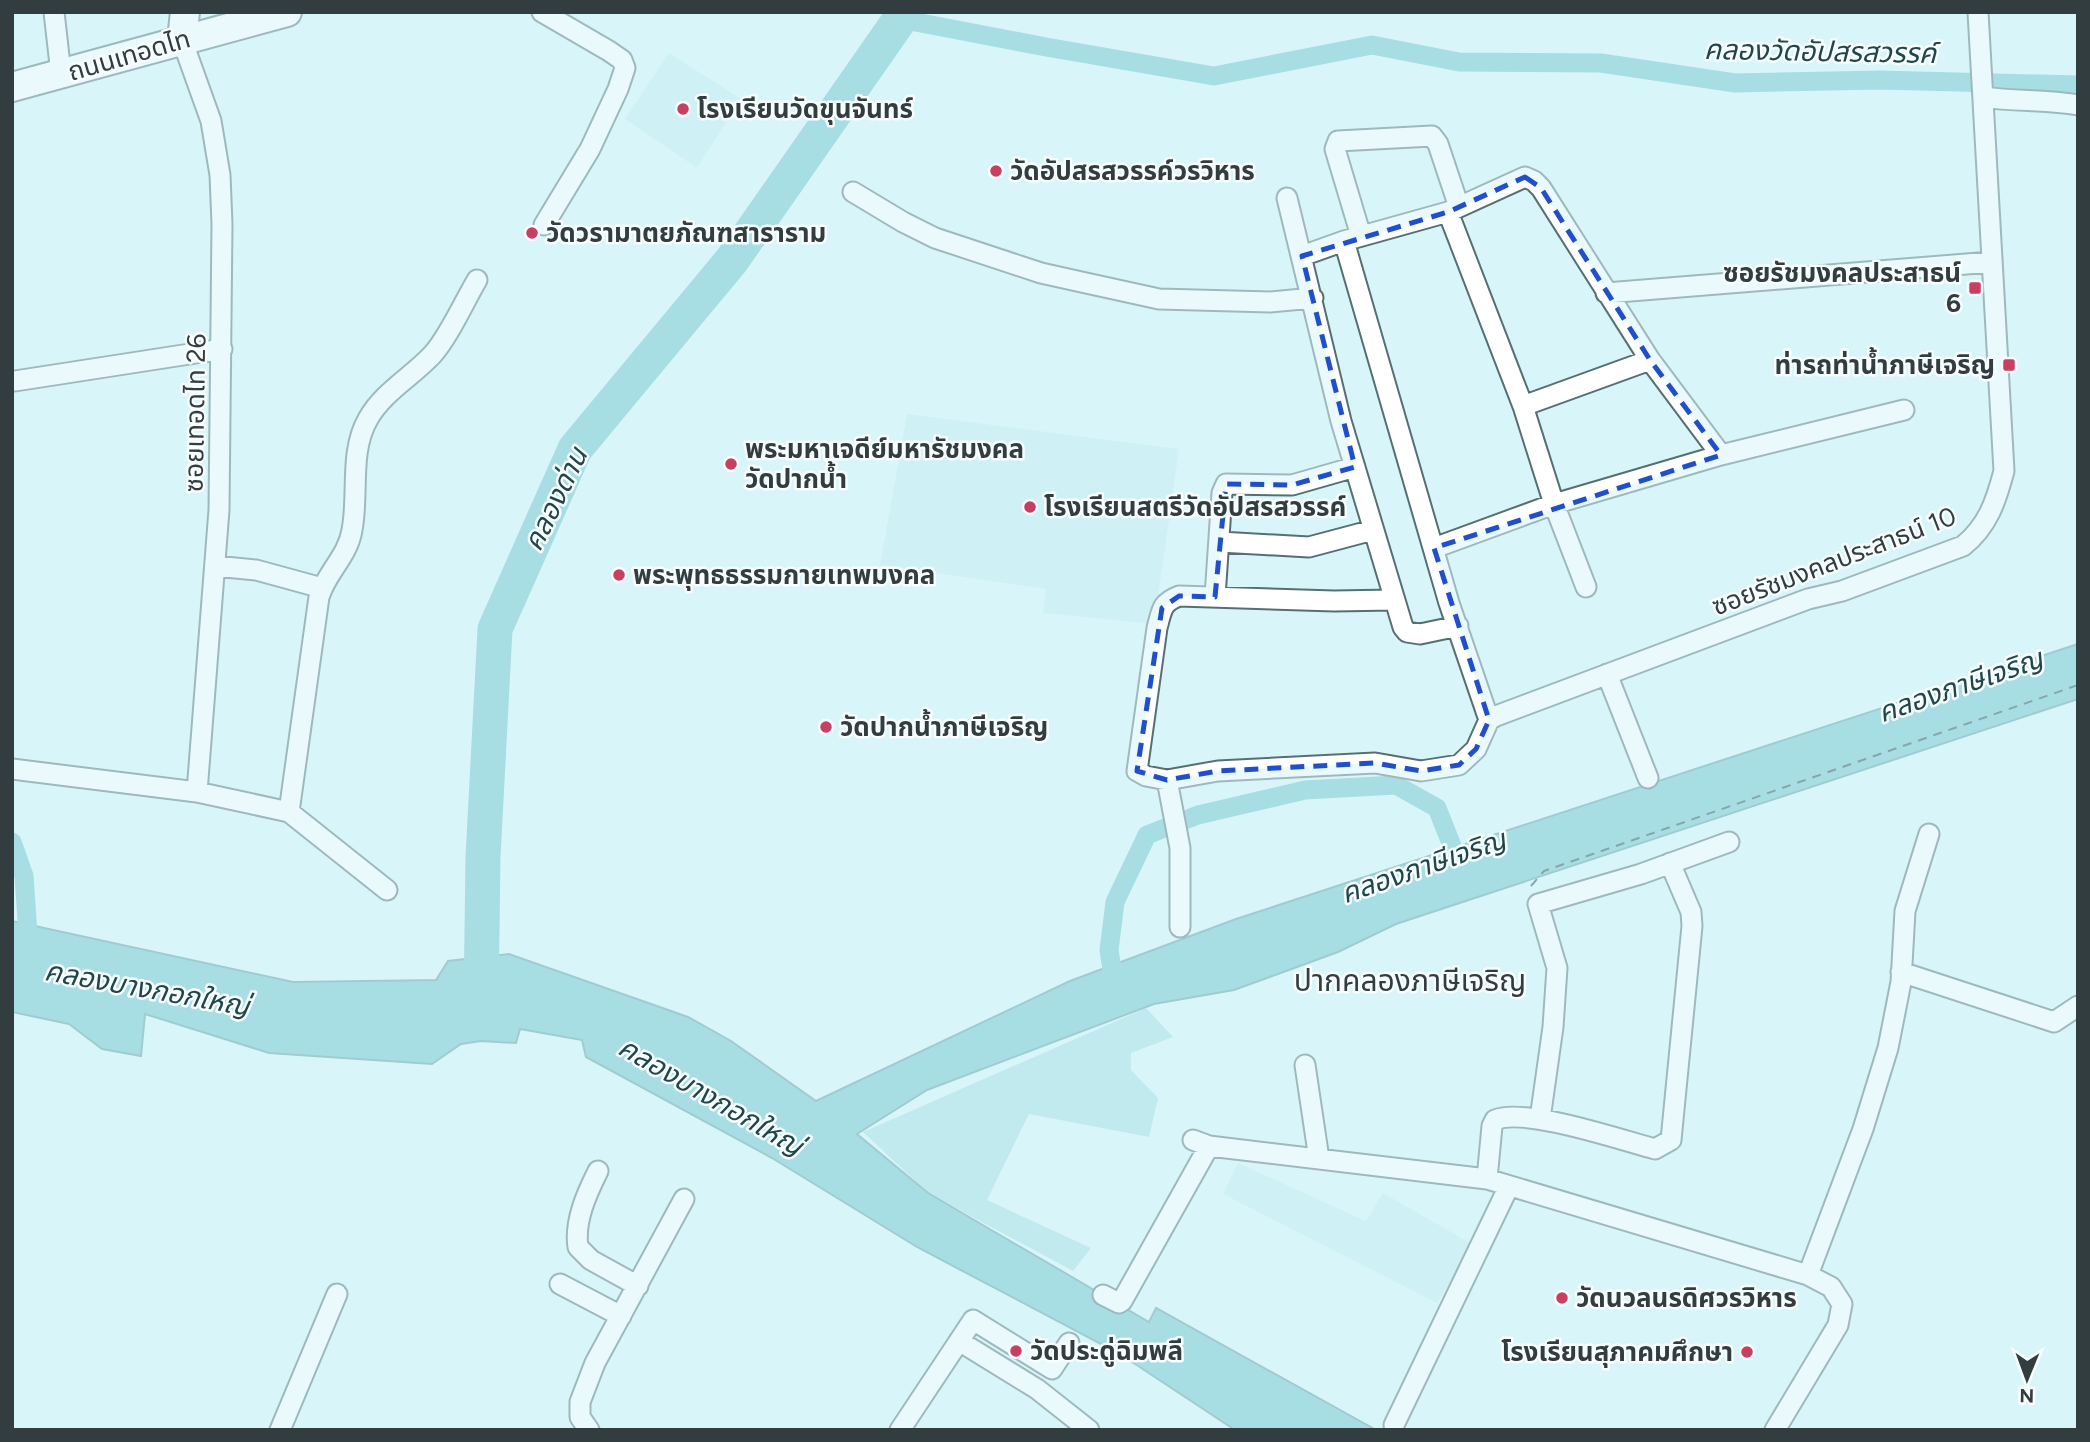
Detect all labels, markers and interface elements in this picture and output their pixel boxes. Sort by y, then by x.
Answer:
street label: ถนนเทอดไท [64,22,194,88]
water label: คลองวัดอัปสรสวรรค์ [1704,32,1941,70]
place label: โรงเรียนวัดขุนจันทร์ [697,93,913,125]
marker: โรงเรียนวัดขุนจันทร์ [675,101,691,117]
place label: วัดอัปสรสวรรค์วรวิหาร [1010,155,1255,187]
marker: วัดอัปสรสวรรค์วรวิหาร [988,163,1004,179]
place label: วัดวรามาตยภัณฑสาราราม [546,217,826,249]
marker: วัดวรามาตยภัณฑสาราราม [524,225,540,241]
place label: ซอยรัชมงคลประสาธน์ 6 [1723,257,1961,319]
marker: ซอยรัชมงคลประสาธน์ 6 [1967,280,1983,296]
street label: ซอยเทอดไท 26 [178,333,212,493]
place label: ท่ารถท่าน้ำภาษีเจริญ [1775,347,1995,381]
marker: ท่ารถท่าน้ำภาษีเจริญ [2001,357,2017,373]
place label: พระมหาเจดีย์มหารัชมงคล วัดปากน้ำ [745,433,1024,495]
water label: คลองด่าน [516,440,595,556]
marker: พระมหาเจดีย์มหารัชมงคล วัดปากน้ำ [723,456,739,472]
place label: โรงเรียนสตรีวัดอัปสรสวรรค์ [1044,491,1346,523]
marker: โรงเรียนสตรีวัดอัปสรสวรรค์ [1022,499,1038,515]
street label: ซอยรัชมงคลประสาธน์ 10 [1707,500,1961,622]
place label: พระพุทธธรรมกายเทพมงคล [633,559,935,591]
marker: พระพุทธธรรมกายเทพมงคล [611,567,627,583]
water label: คลองภาษีเจริญ [1873,640,2048,729]
place label: วัดปากน้ำภาษีเจริญ [840,709,1048,743]
marker: วัดปากน้ำภาษีเจริญ [818,719,834,735]
water label: คลองภาษีเจริญ [1336,821,1511,910]
water label: คลองบางกอกใหญ่ [42,953,256,1023]
district label: ปากคลองภาษีเจริญ [1294,962,1526,999]
water label: คลองบางกอกใหญ่ [613,1029,813,1165]
place label: วัดนวลนรดิศวรวิหาร [1576,1282,1797,1314]
marker: วัดนวลนรดิศวรวิหาร [1554,1290,1570,1306]
place label: วัดประดู่ฉิมพลี [1030,1335,1183,1367]
place label: โรงเรียนสุภาคมศึกษา [1501,1336,1733,1368]
marker: วัดประดู่ฉิมพลี [1008,1343,1024,1359]
marker: โรงเรียนสุภาคมศึกษา [1739,1344,1755,1360]
north arrow [1992,1344,2062,1414]
text: N [2019,1384,2034,1407]

